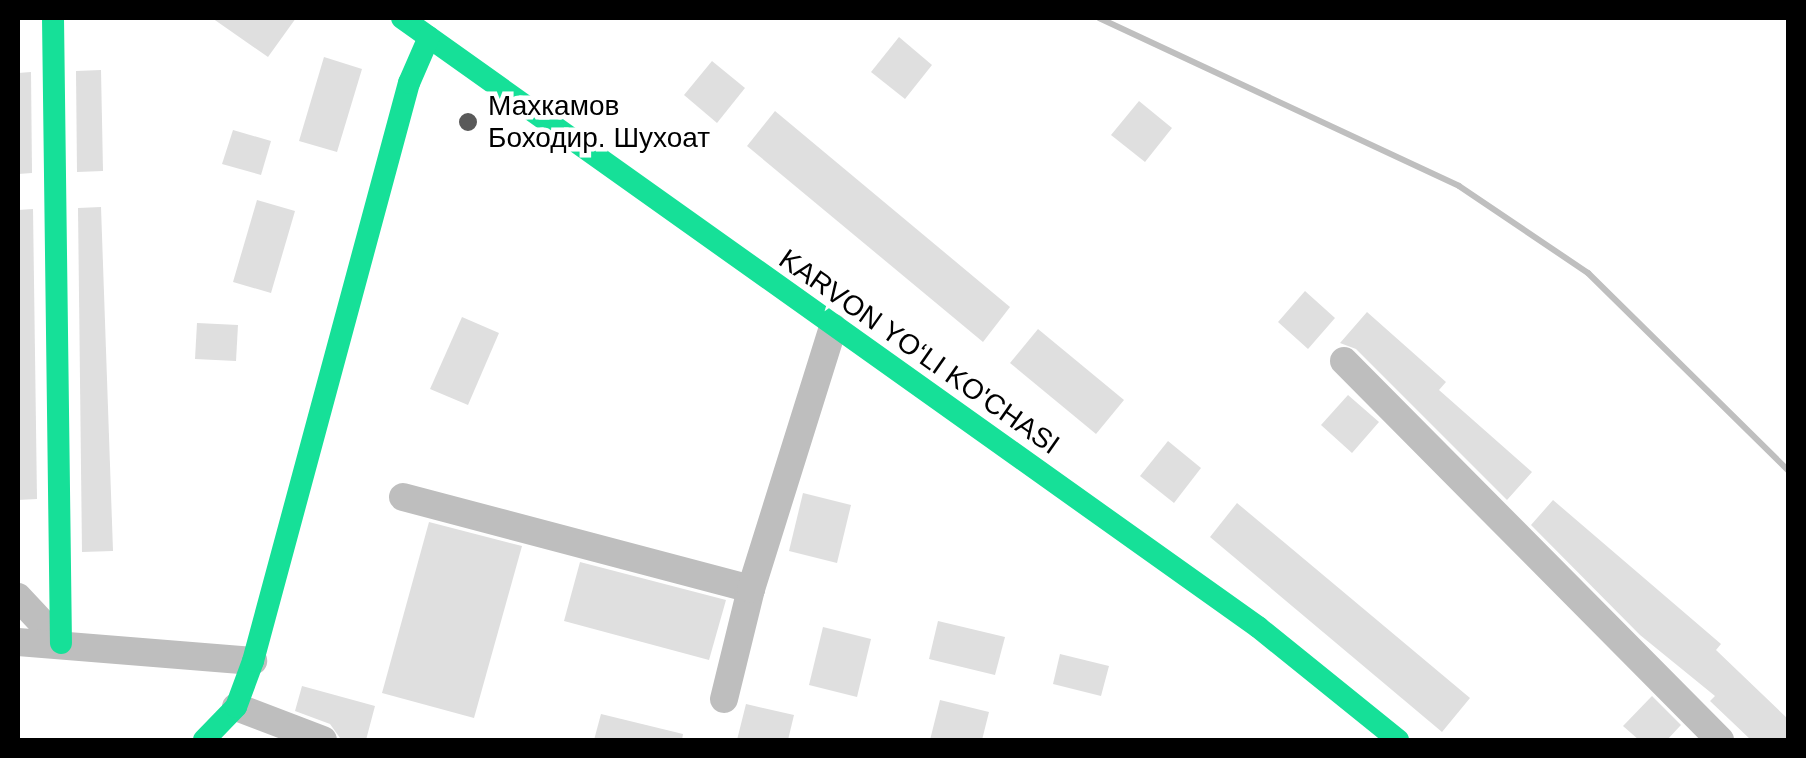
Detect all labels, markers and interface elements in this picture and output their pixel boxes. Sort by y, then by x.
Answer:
place label: Махкамов Боходир. Шухоат [488,89,710,155]
marker: Махкамов Боходир. Шухоат [457,111,479,133]
street label: KARVON YO‘LI KO'CHASI [772,242,1066,462]

